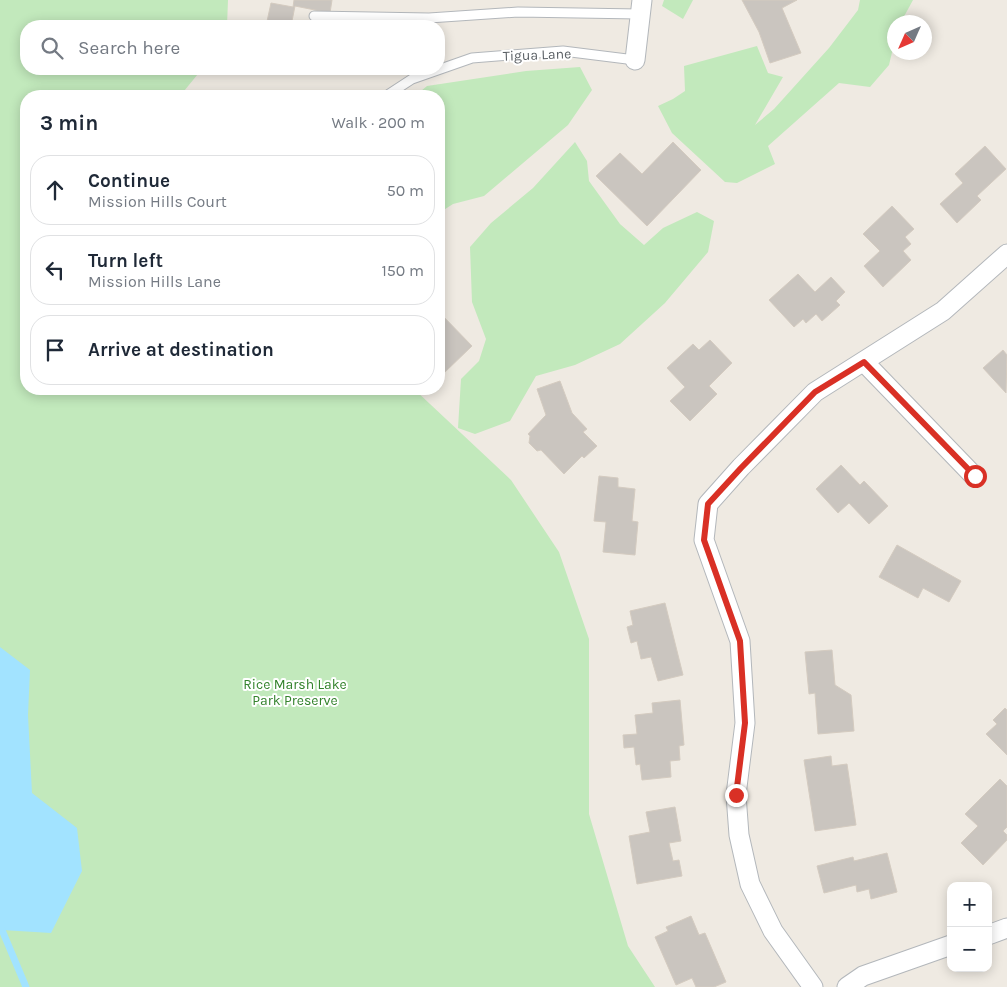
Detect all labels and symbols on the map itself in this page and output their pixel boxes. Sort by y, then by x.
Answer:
north arrow [887,15,932,60]
street label: Tigua Lane [502,45,572,65]
route start [964,465,987,488]
park label: Rice Marsh Lake Park Preserve [243,676,347,709]
route end [725,784,748,807]

